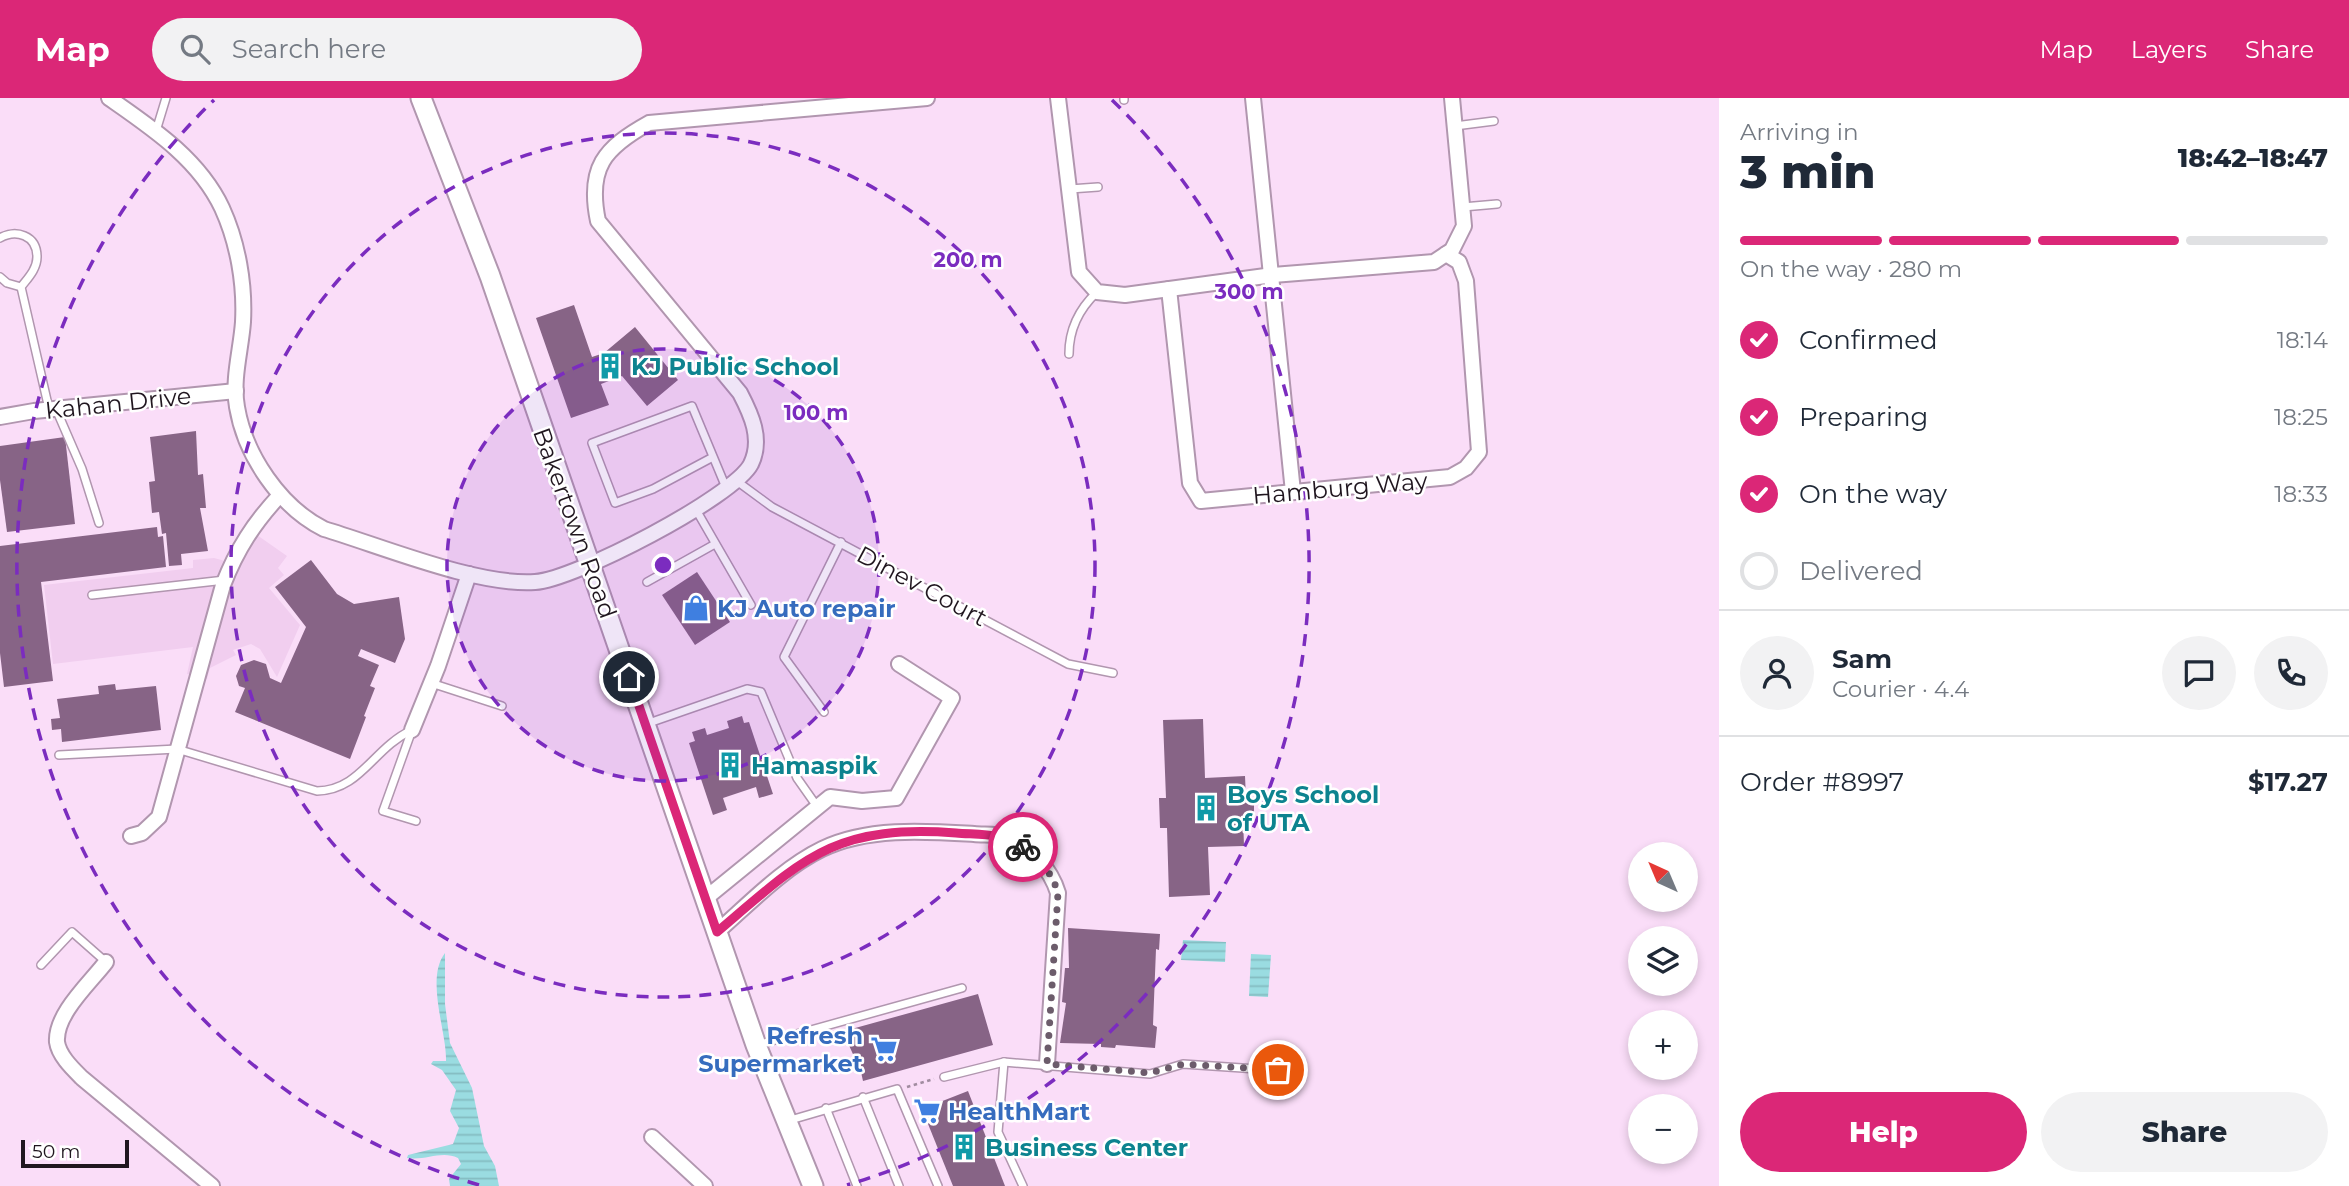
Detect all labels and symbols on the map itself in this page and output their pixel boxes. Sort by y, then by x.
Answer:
text: 200 m [934,247,1002,272]
text: 300 m [1214,279,1283,304]
building icon: KJ Public School [595,351,625,381]
place label: KJ Public School [631,352,839,381]
street label: Kahan Drive [44,381,192,425]
text: 100 m [784,400,848,425]
street label: Bakertown Road [527,424,623,622]
street label: Hamburg Way [1251,466,1429,510]
street label: Dinev Court [852,540,992,633]
centre of rings [651,553,675,577]
shop icon: KJ Auto repair [681,593,711,623]
place label: KJ Auto repair [717,594,896,623]
pin [599,647,659,707]
building icon: Hamaspik [715,750,745,780]
place label: Hamaspik [751,751,878,780]
place label: Boys School of UTA [1227,780,1379,837]
building icon: Boys School of UTA [1191,793,1221,823]
courier [988,812,1058,882]
north arrow [1628,842,1698,912]
place label: Refresh Supermarket [698,1021,864,1078]
supermarket icon: Refresh Supermarket [869,1034,899,1064]
pin [1248,1040,1308,1100]
supermarket icon: HealthMart [912,1096,942,1126]
place label: HealthMart [948,1097,1091,1126]
building icon: Business Center [949,1132,979,1162]
place label: Business Center [985,1133,1188,1162]
scale bar [21,1137,130,1169]

